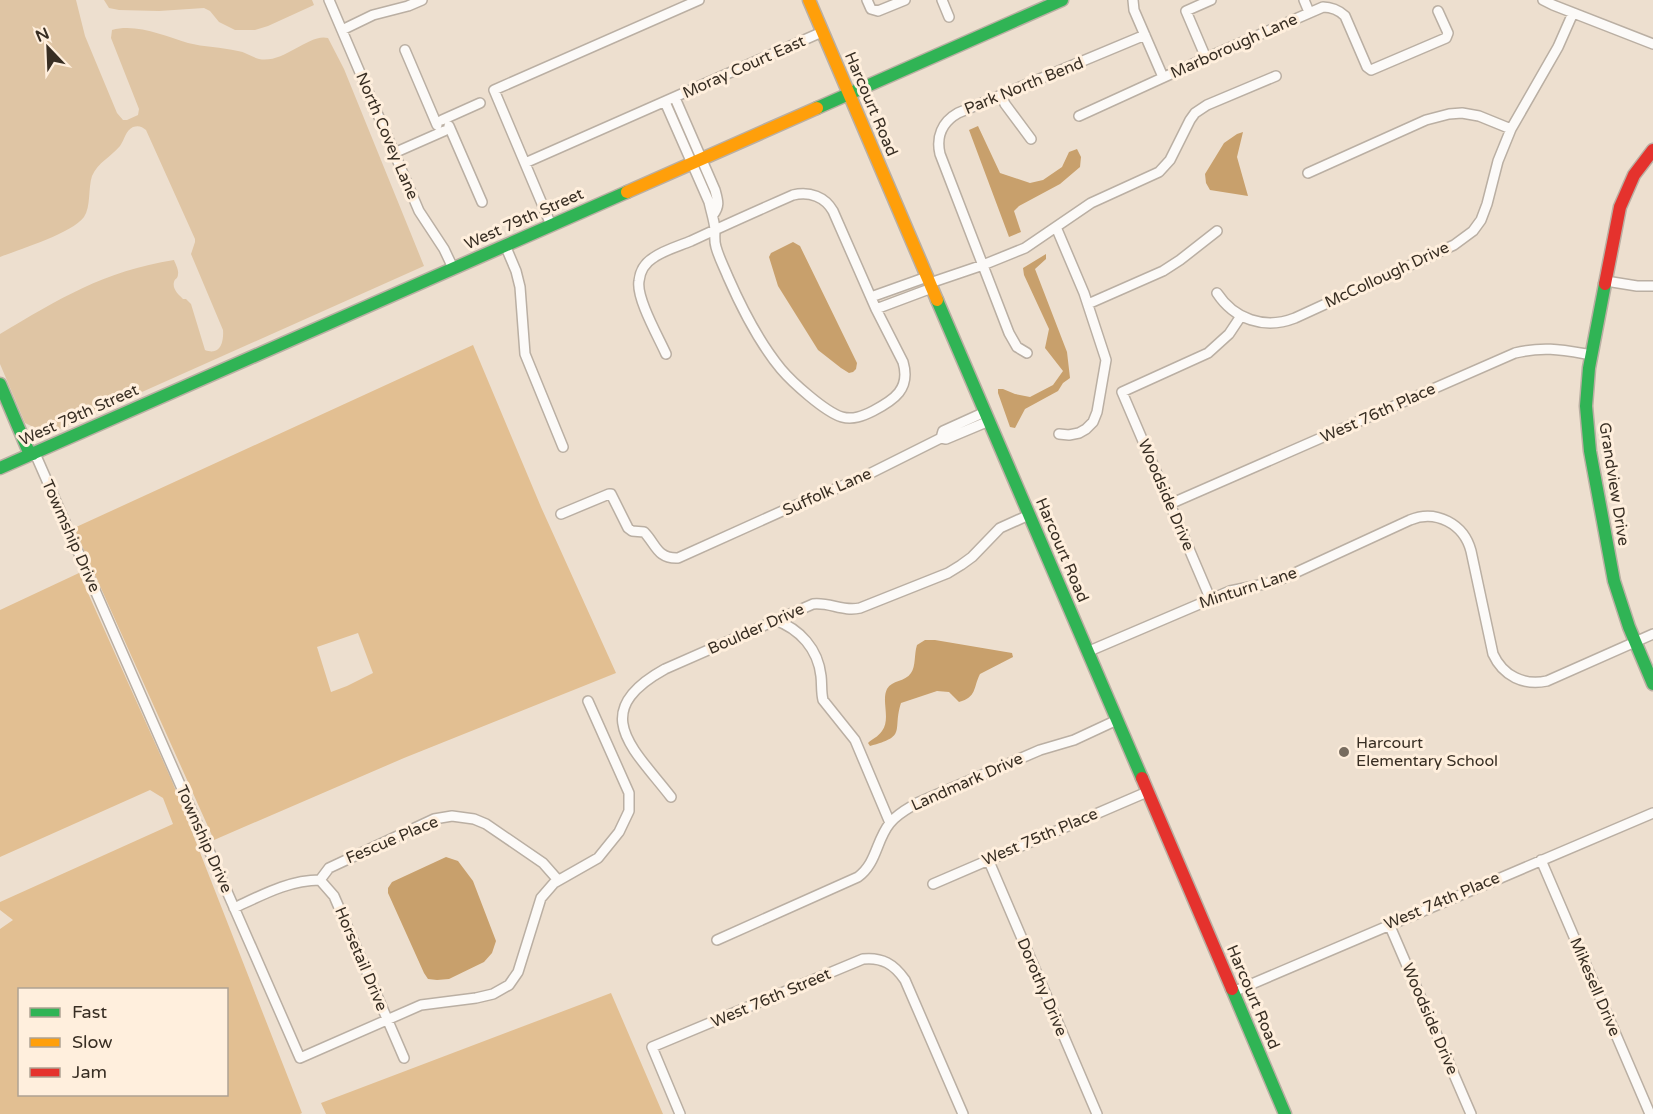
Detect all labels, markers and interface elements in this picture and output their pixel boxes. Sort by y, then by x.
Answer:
street label: Marborough Lane [1167,9,1301,83]
north arrow [18,18,78,78]
text: N [33,23,52,47]
street label: Moray Court East [680,31,808,103]
street label: Harcourt Road [840,49,902,159]
street label: Park North Bend [961,53,1087,119]
street label: North Covey Lane [351,69,423,203]
street label: West 79th Street [461,184,587,254]
street label: McCollough Drive [1322,237,1452,313]
street label: West 76th Place [1317,379,1439,447]
street label: West 79th Street [16,380,142,450]
street label: Grandview Drive [1594,421,1634,547]
street label: Woodside Drive [1133,436,1199,554]
street label: Suffolk Lane [780,464,874,520]
street label: Towmship Drive [37,477,105,595]
street label: Harcourt Road [1031,495,1093,605]
street label: Minturn Lane [1197,563,1299,613]
street label: Boulder Drive [705,599,807,659]
place label: Harcourt Elementary School [1356,733,1498,771]
marker: Harcourt Elementary School [1337,745,1351,759]
street label: Landmark Drive [908,748,1026,816]
street label: Township Drive [171,782,237,896]
street label: West 75th Place [979,804,1101,870]
street label: Fescue Place [343,812,441,868]
street label: West 74th Place [1381,868,1503,934]
street label: Horsetail Drive [330,904,392,1014]
street label: Dorothy Drive [1012,935,1072,1039]
street label: Mikesell Drive [1565,935,1625,1039]
street label: Harcourt Road [1222,942,1284,1052]
street label: Woodside Drive [1397,960,1463,1078]
street label: West 76th Street [708,964,834,1032]
legend [18,988,228,1096]
text: Fast [72,1001,107,1023]
text: Slow [72,1031,113,1053]
text: Jam [72,1061,107,1083]

